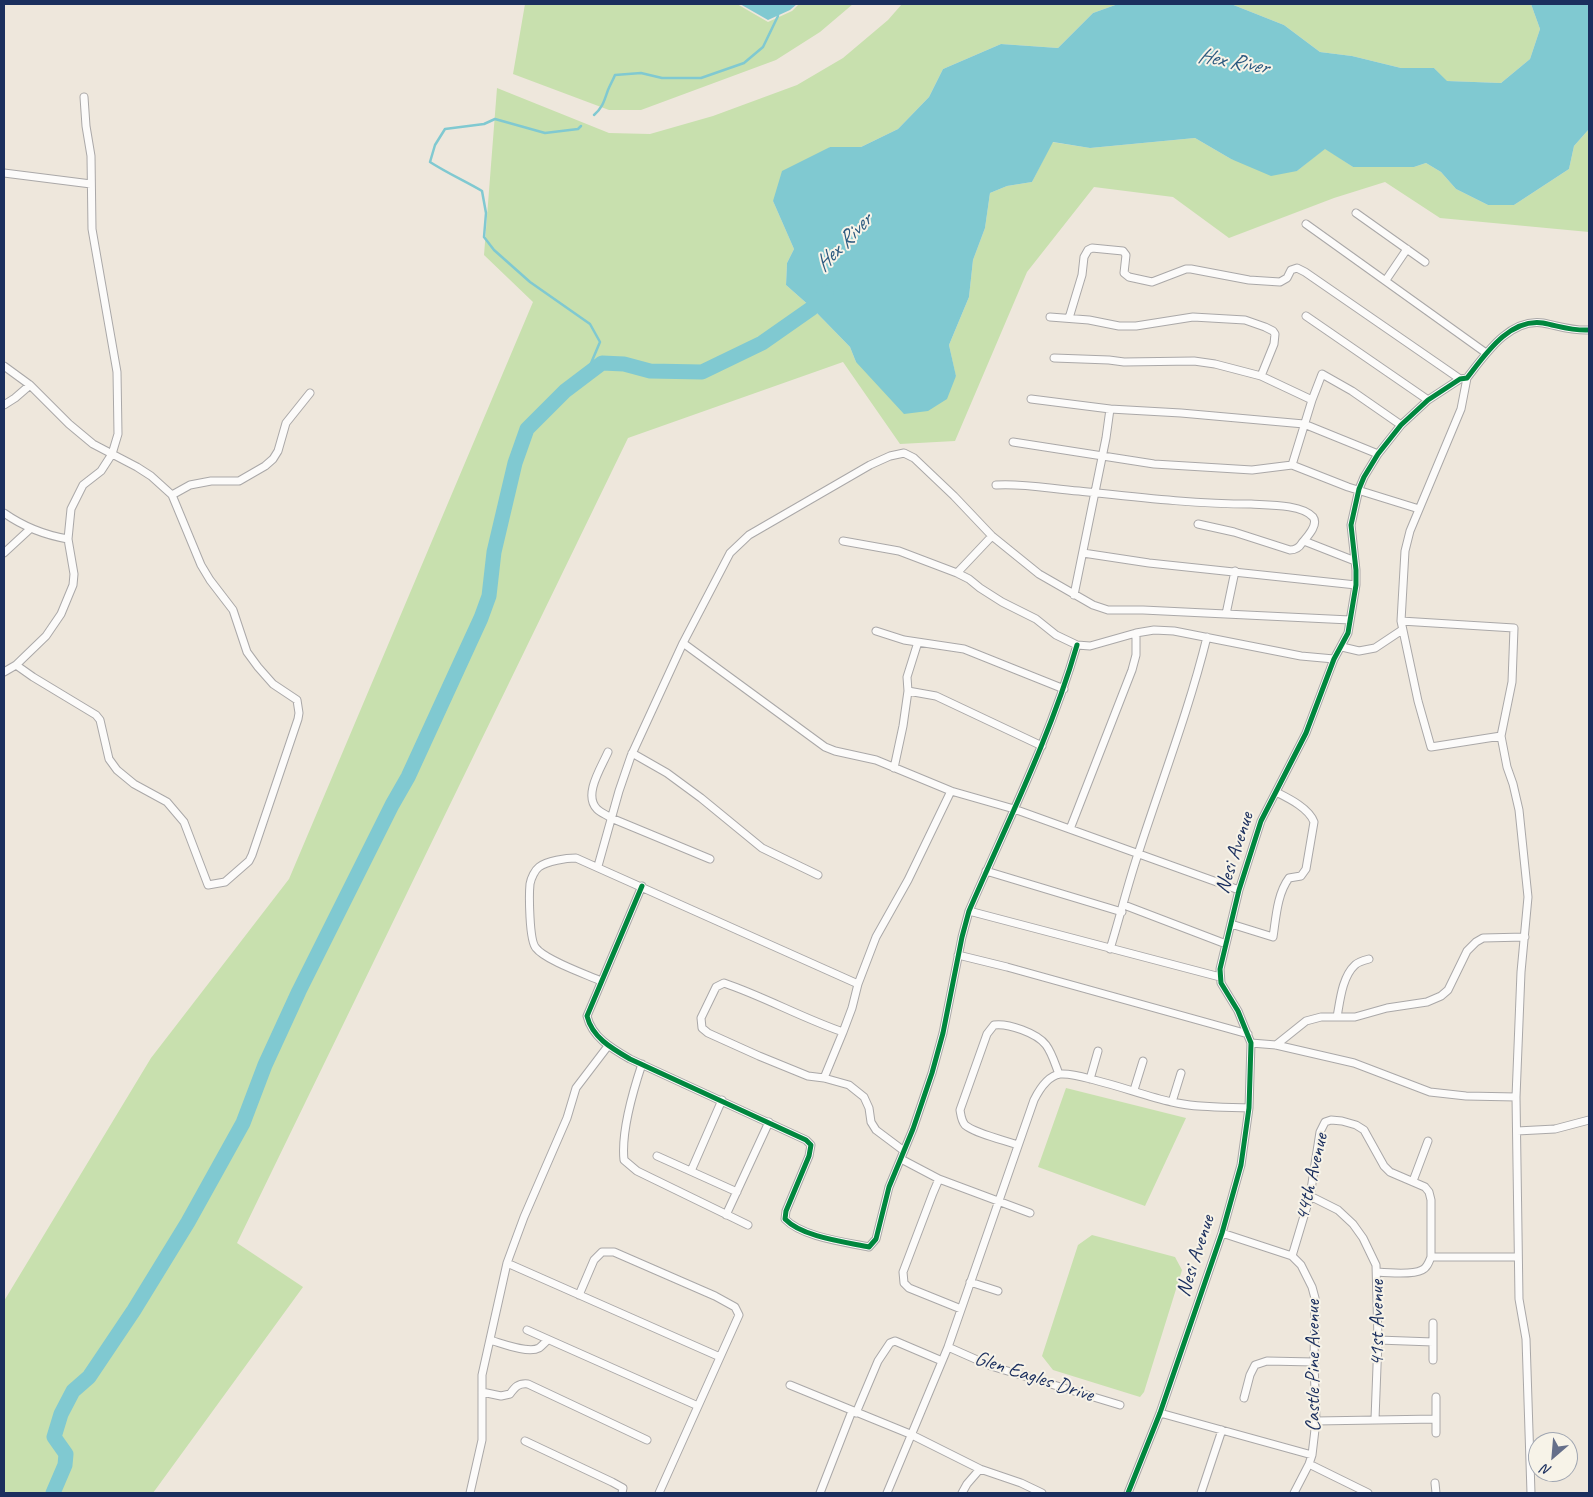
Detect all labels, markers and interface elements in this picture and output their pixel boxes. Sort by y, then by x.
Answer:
water label: Hex River [1196,43,1270,81]
water label: Hex River [810,208,878,278]
street label: Nesi Avenue [1210,809,1260,897]
street label: 44th Avenue [1290,1131,1334,1223]
street label: Nesi Avenue [1171,1212,1221,1300]
street label: 41st Avenue [1364,1280,1390,1366]
street label: Castle Pine Avenue [1300,1300,1326,1432]
street label: Glen Eagles Drive [971,1346,1097,1408]
north arrow [1528,1432,1578,1482]
text: N [1539,1460,1554,1479]

